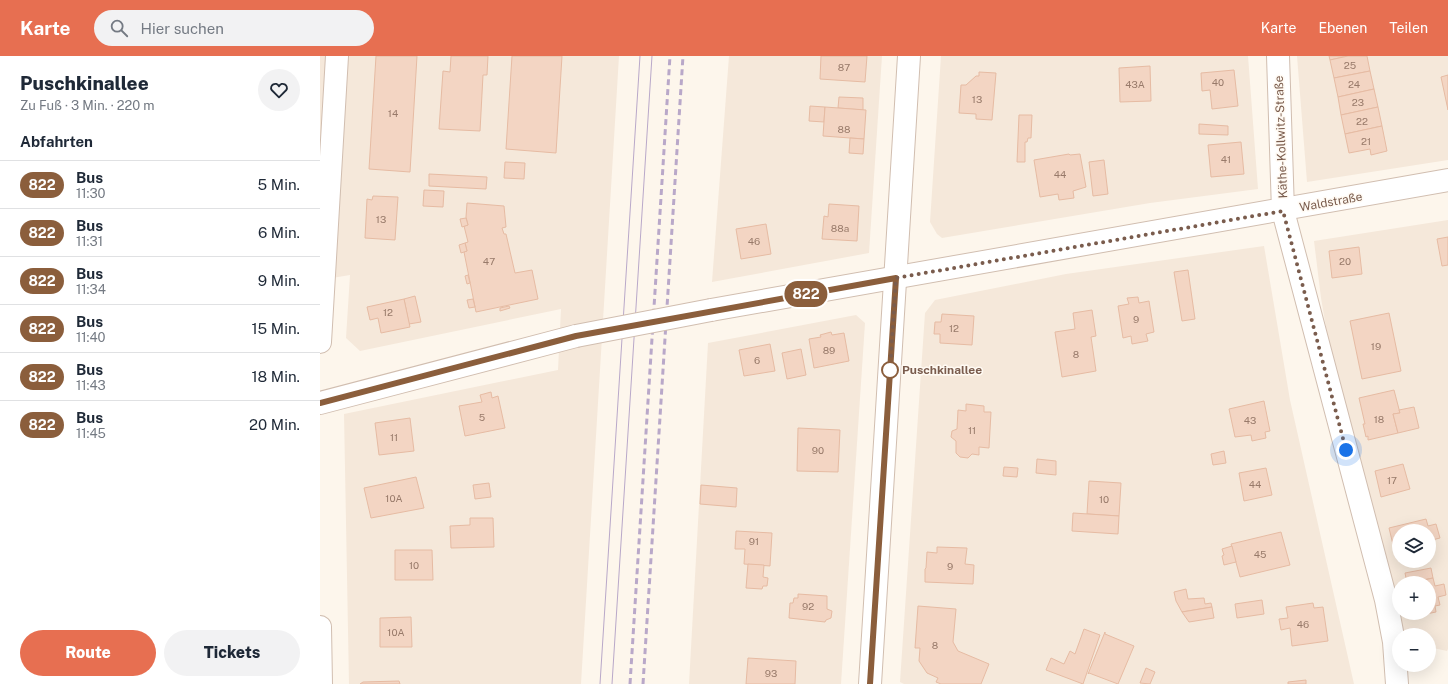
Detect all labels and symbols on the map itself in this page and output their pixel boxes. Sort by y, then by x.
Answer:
house number: 25 [1344,59,1356,71]
house number: 87 [838,61,850,73]
street label: Käthe-Kollwitz-Straße [1272,75,1290,199]
house number: 40 [1212,76,1224,88]
house number: 43A [1125,78,1145,90]
house number: 24 [1348,78,1360,90]
house number: 13 [972,93,982,105]
house number: 23 [1352,96,1364,108]
house number: 14 [388,107,398,119]
house number: 22 [1356,115,1368,127]
house number: 88 [838,123,850,135]
house number: 21 [1361,135,1371,147]
house number: 41 [1221,153,1231,165]
house number: 44 [1054,168,1066,180]
street label: Waldstraße [1298,190,1364,214]
house number: 13 [376,213,386,225]
house number: 88a [831,222,849,234]
house number: 46 [748,235,760,247]
house number: 47 [483,255,495,267]
house number: 20 [1339,255,1351,267]
line badge: 822 [783,281,829,307]
house number: 12 [383,306,393,318]
house number: 9 [1133,313,1139,325]
house number: 12 [949,322,959,334]
house number: 19 [1371,340,1381,352]
house number: 89 [823,344,835,356]
house number: 8 [1073,348,1079,360]
house number: 6 [754,354,760,366]
marker: Puschkinallee [881,361,899,379]
place label: Puschkinallee [902,363,982,377]
house number: 5 [479,411,485,423]
house number: 18 [1374,413,1384,425]
house number: 43 [1244,414,1256,426]
house number: 11 [968,424,976,436]
house number: 11 [390,431,398,443]
your location [1336,440,1356,460]
house number: 90 [812,444,824,456]
house number: 17 [1387,474,1397,486]
house number: 44 [1249,478,1261,490]
house number: 10A [385,492,403,504]
house number: 10 [1099,493,1109,505]
house number: 91 [749,535,759,547]
house number: 45 [1254,548,1266,560]
house number: 10 [409,559,419,571]
house number: 9 [947,560,953,572]
house number: 92 [802,600,814,612]
house number: 46 [1297,618,1309,630]
house number: 10A [387,626,405,638]
house number: 8 [932,639,938,651]
house number: 93 [765,667,777,679]

